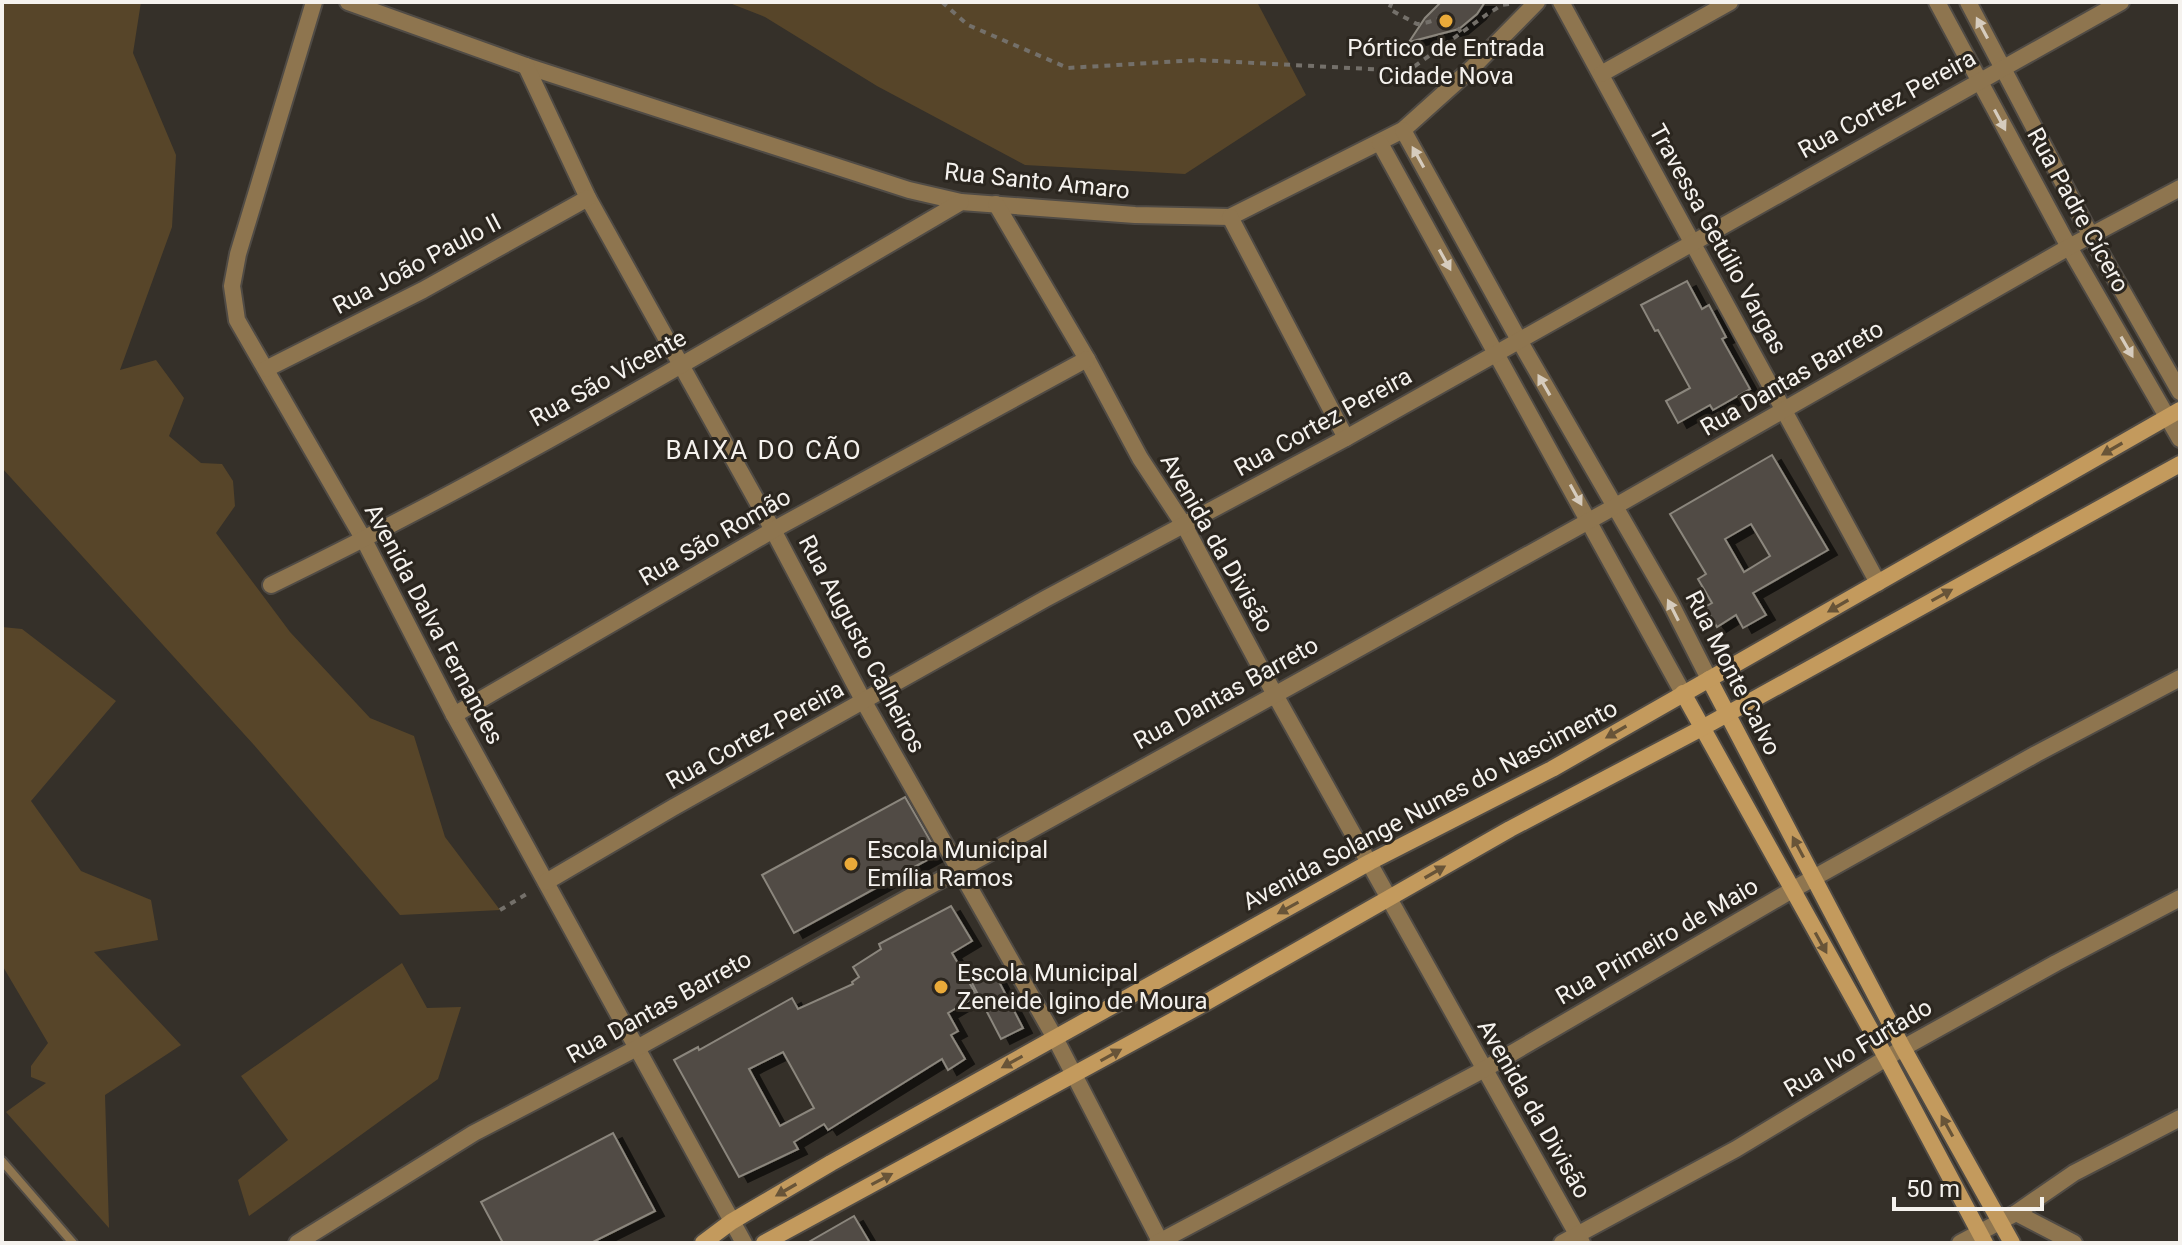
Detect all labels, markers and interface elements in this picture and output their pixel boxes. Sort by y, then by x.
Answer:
marker: Pórtico de Entrada Cidade Nova [1437,12,1455,30]
one-way arrow [1975,17,1988,40]
place label: Pórtico de Entrada Cidade Nova [1347,34,1545,90]
street label: Rua Cortez Pereira [1793,44,1981,164]
one-way arrow [1993,109,2007,131]
street label: Travessa Getúlio Vargas [1643,119,1793,359]
street label: Rua Padre Cícero [2021,123,2135,297]
one-way arrow [1411,146,1425,168]
street label: Rua Santo Amaro [943,157,1131,205]
street label: Rua João Paulo II [328,208,506,320]
one-way arrow [1438,249,1452,271]
street label: Rua Dantas Barreto [1696,314,1888,442]
street label: Rua São Vicente [525,324,691,432]
one-way arrow [2120,336,2134,358]
street label: Rua Cortez Pereira [1229,362,1417,482]
one-way arrow [1537,373,1551,396]
district label: BAIXA DO CÃO [665,435,863,465]
one-way arrow [2101,442,2123,456]
street label: Avenida da Divisão [1154,449,1280,637]
street label: Rua São Romão [634,482,796,592]
one-way arrow [1569,484,1583,506]
street label: Avenida Dalva Fernandes [359,499,509,749]
street label: Rua Augusto Calheiros [793,530,931,758]
street label: Rua Monte Calvo [1679,586,1787,760]
one-way arrow [1930,588,1953,602]
one-way arrow [1667,599,1680,622]
one-way arrow [1827,599,1849,613]
street label: Rua Dantas Barreto [1129,631,1323,755]
street label: Rua Cortez Pereira [661,675,849,795]
street label: Avenida Solange Nunes do Nascimento [1238,694,1622,916]
one-way arrow [1605,725,1627,739]
place label: Escola Municipal Emília Ramos [867,836,1048,892]
one-way arrow [1791,836,1804,859]
marker: Escola Municipal Emília Ramos [842,855,860,873]
one-way arrow [1424,865,1446,879]
street label: Rua Primeiro de Maio [1551,872,1763,1010]
one-way arrow [1277,901,1299,915]
one-way arrow [1814,932,1828,954]
street label: Rua Dantas Barreto [562,945,756,1069]
place label: Escola Municipal Zeneide Igino de Moura [957,959,1207,1015]
marker: Escola Municipal Zeneide Igino de Moura [932,978,950,996]
street label: Rua Ivo Furtado [1779,993,1937,1103]
street label: Avenida da Divisão [1471,1015,1597,1203]
one-way arrow [1099,1048,1122,1062]
one-way arrow [1001,1055,1023,1069]
one-way arrow [1940,1115,1954,1137]
scale bar [1894,1161,2042,1211]
one-way arrow [871,1173,894,1186]
text: 50 m [1906,1175,1960,1203]
one-way arrow [775,1183,797,1197]

